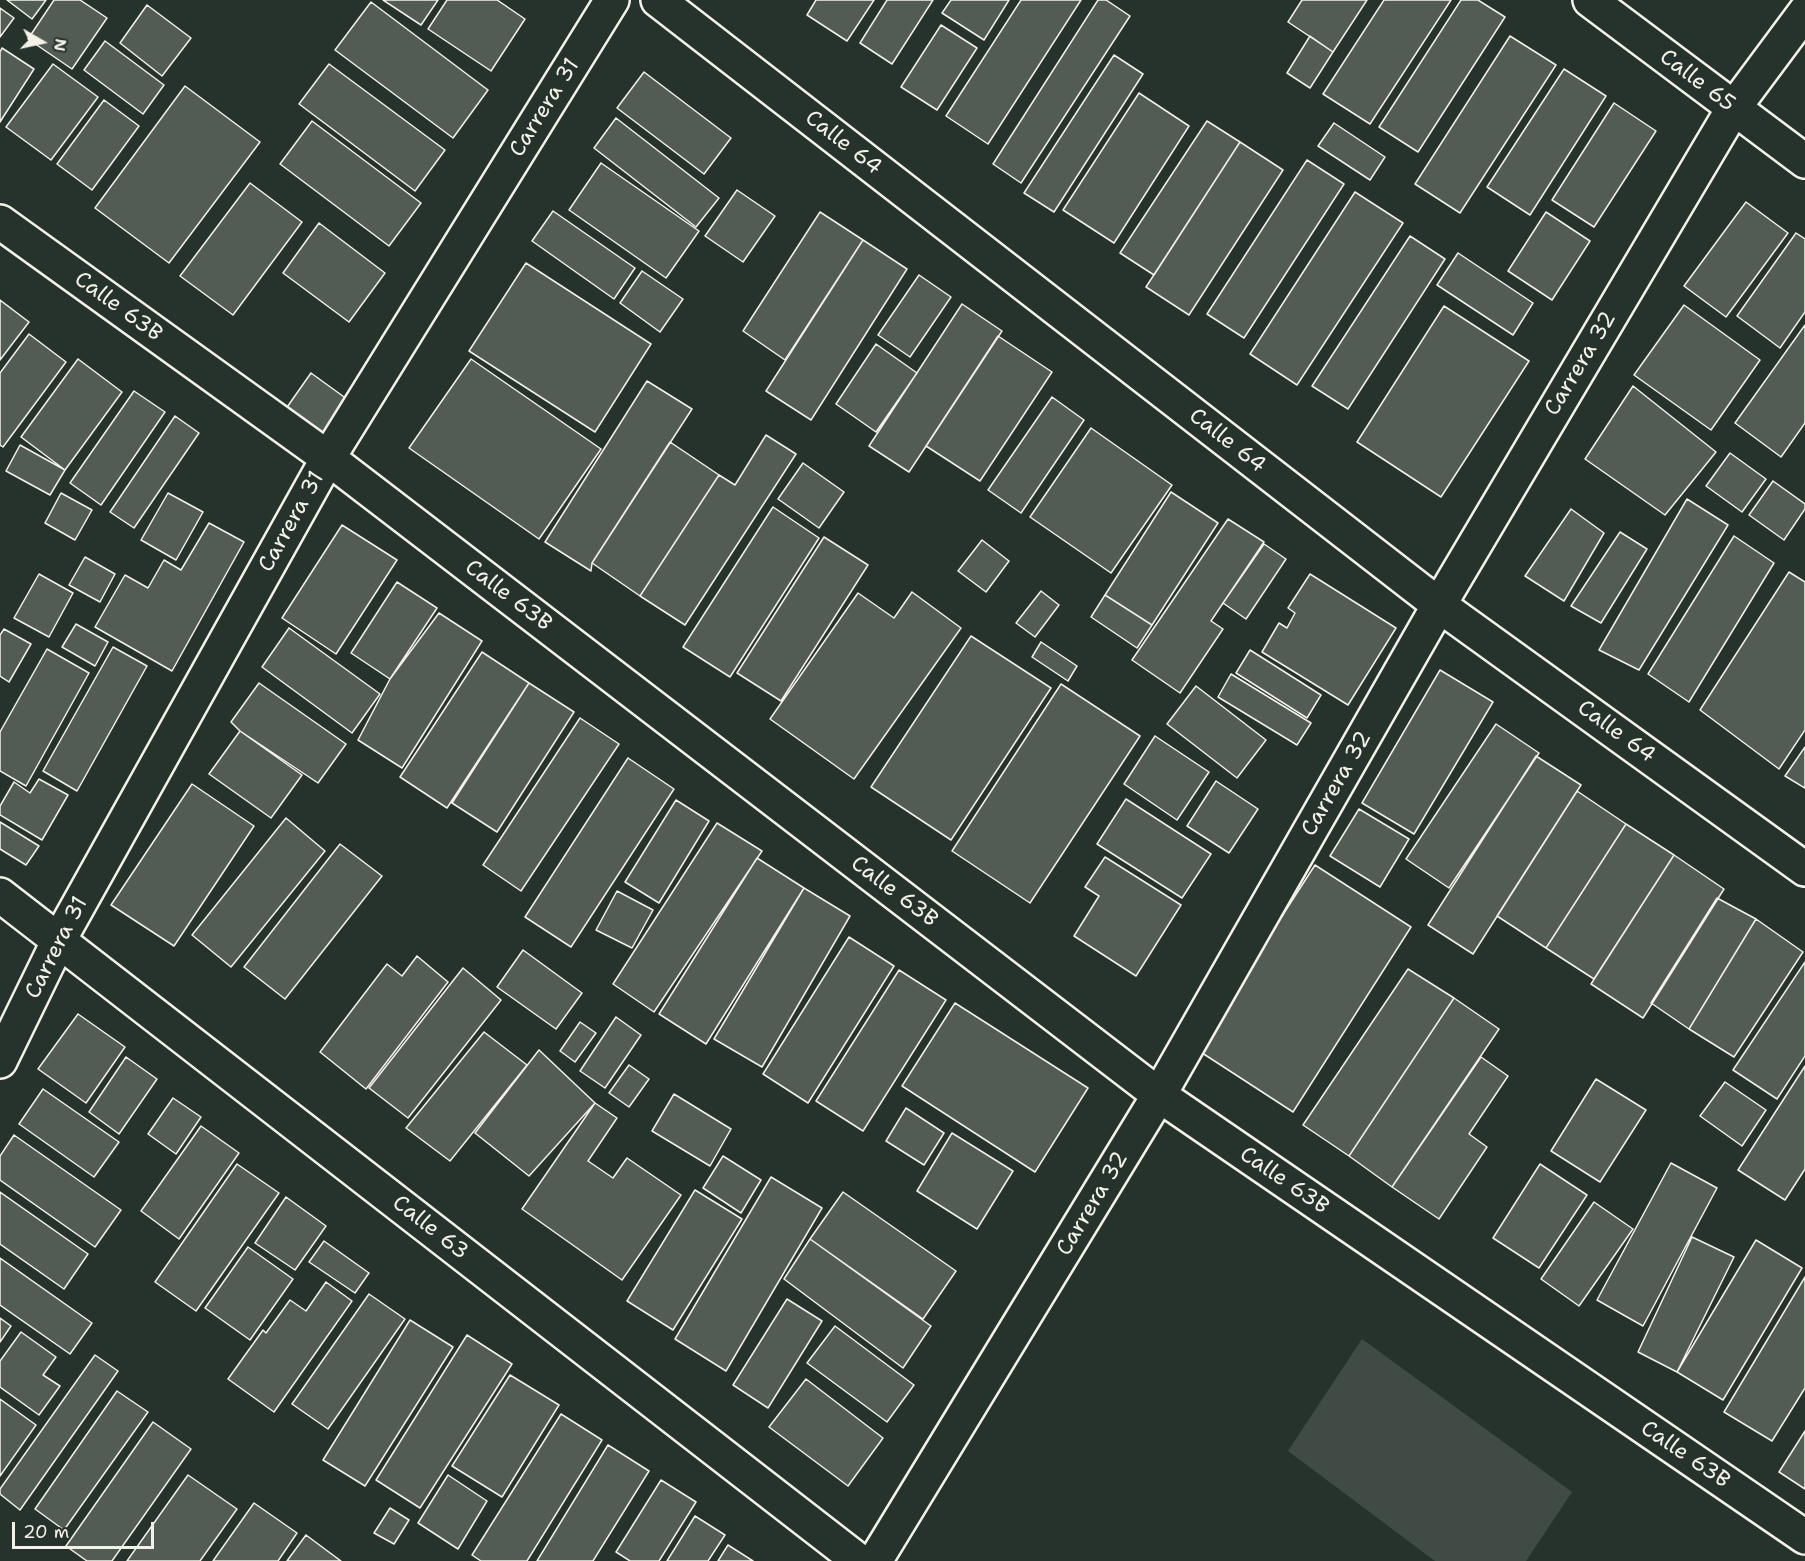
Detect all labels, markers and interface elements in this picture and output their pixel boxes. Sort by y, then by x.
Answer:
north arrow [12,12,72,72]
text: N [49,37,72,53]
street label: Calle 65 [1654,44,1740,118]
street label: Carrera 31 [504,54,586,162]
street label: Calle 64 [799,105,887,181]
street label: Calle 63B [69,266,167,348]
street label: Carrera 32 [1540,307,1622,421]
street label: Calle 64 [1183,403,1271,479]
street label: Carrera 31 [254,467,330,577]
street label: Calle 63B [459,555,557,637]
street label: Calle 64 [1572,695,1660,769]
street label: Carrera 32 [1296,727,1378,841]
street label: Calle 63B [845,851,943,933]
street label: Carrera 31 [20,893,94,1003]
street label: Calle 63B [1234,1141,1334,1221]
street label: Carrera 32 [1052,1147,1134,1261]
street label: Calle 63 [387,1190,473,1266]
street label: Calle 63B [1635,1415,1735,1495]
scale bar [15,1510,158,1548]
text: 20 m [23,1520,69,1544]

